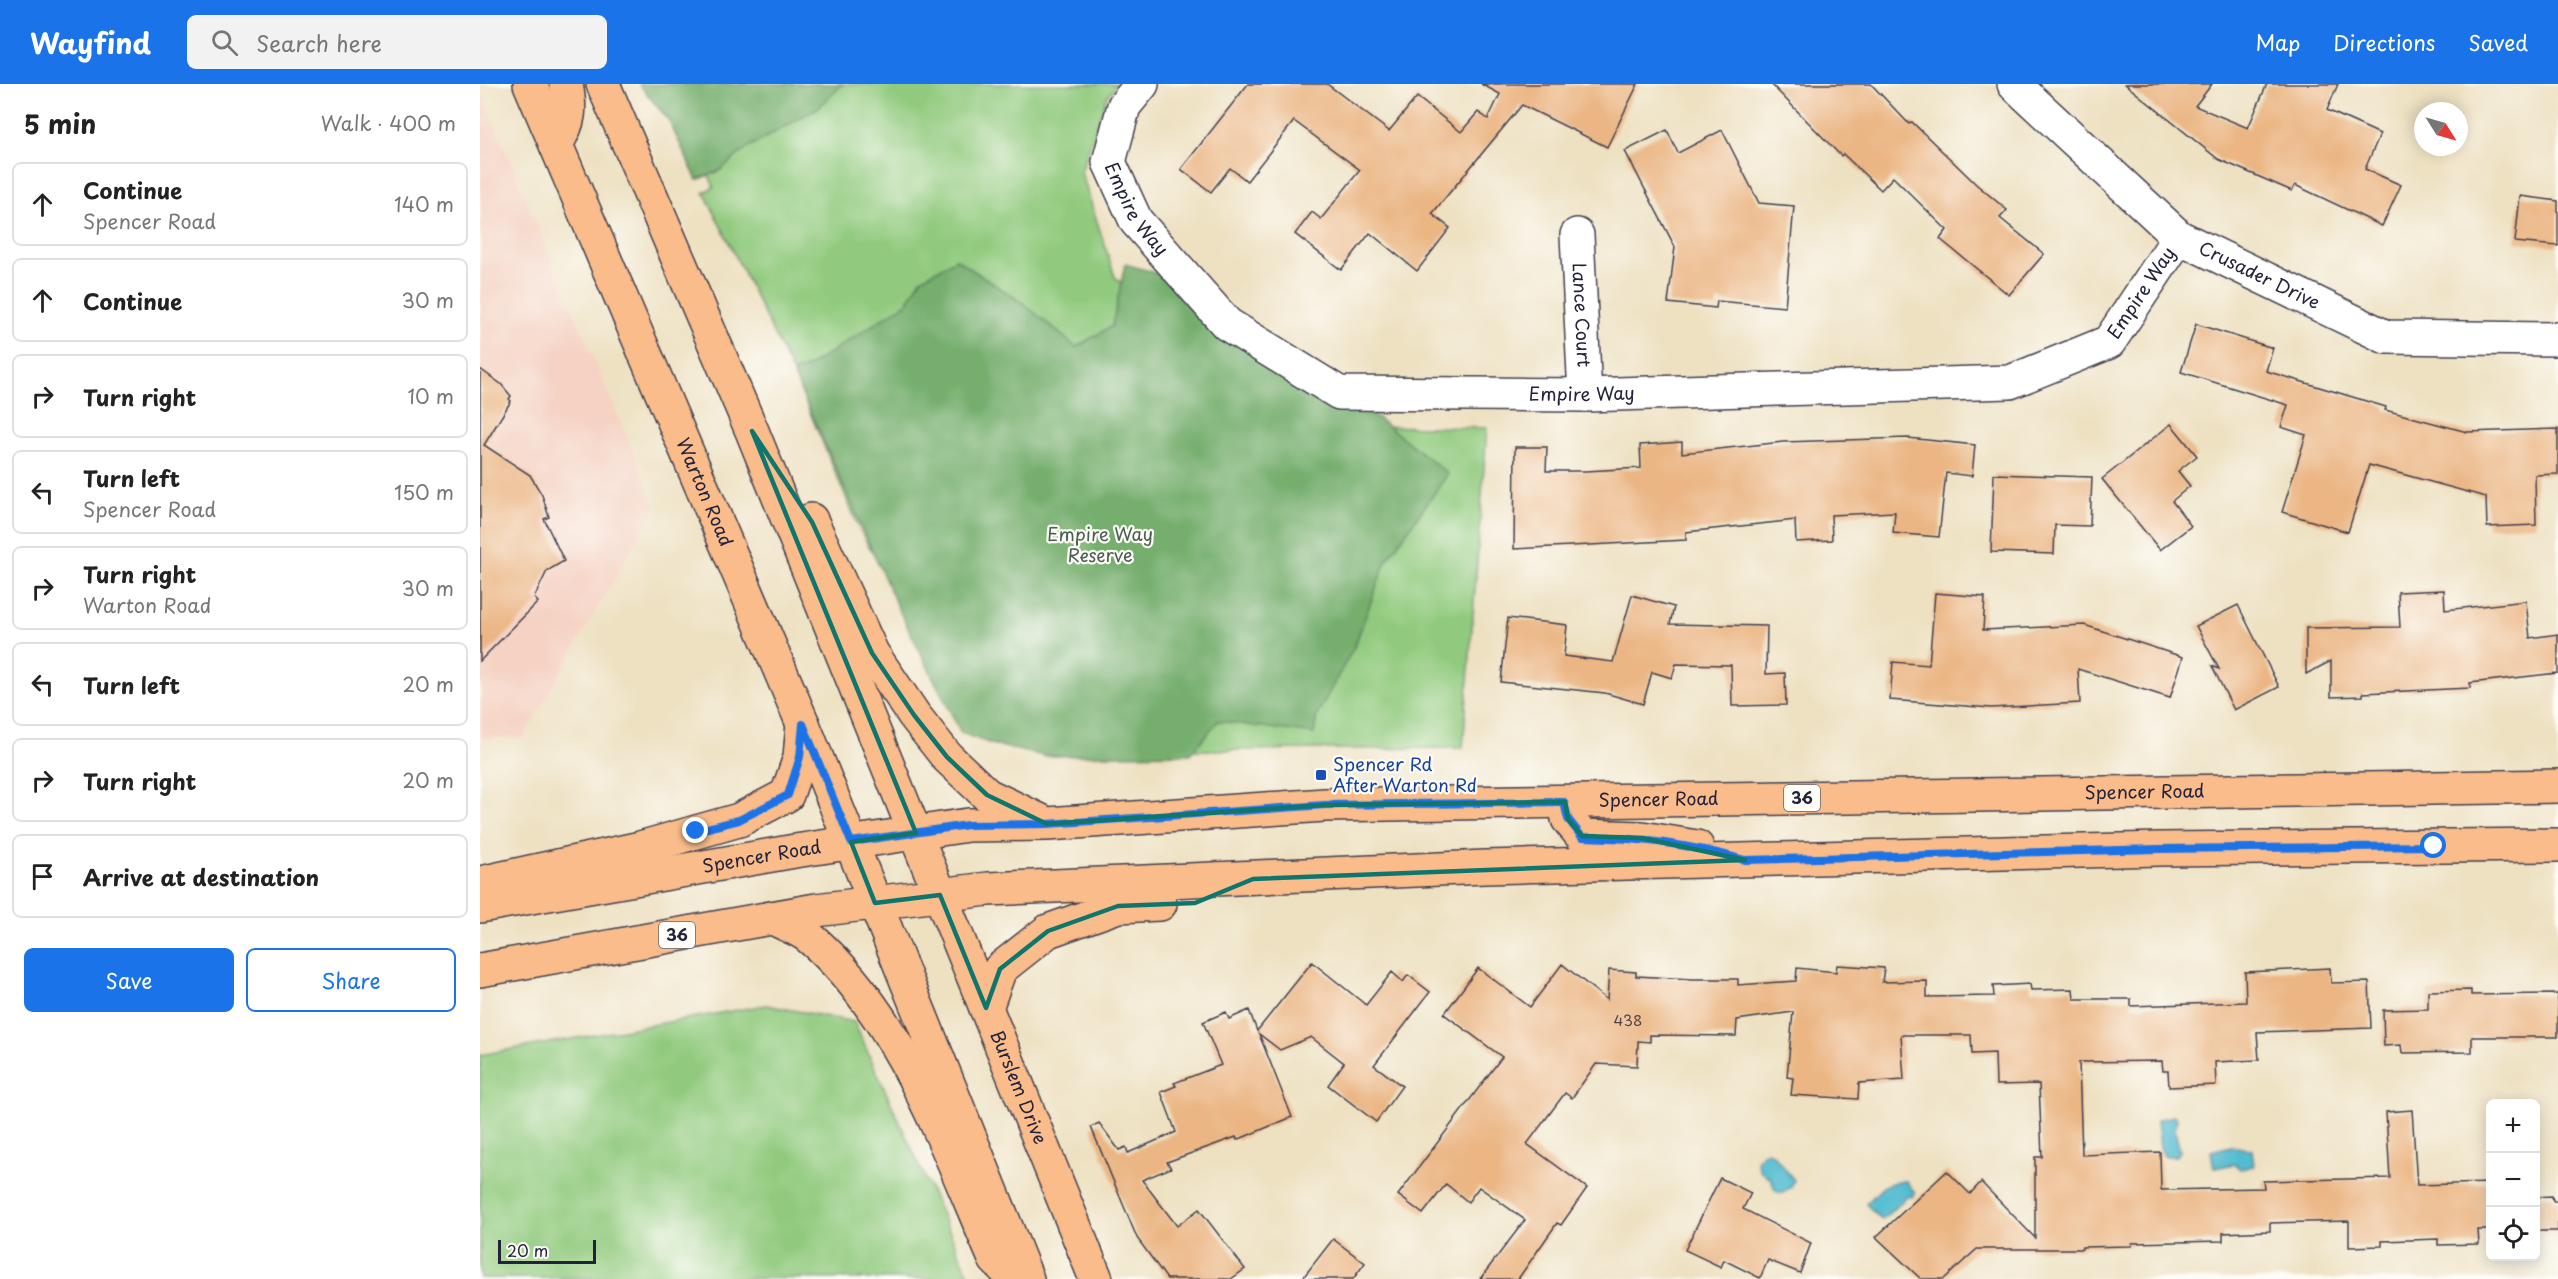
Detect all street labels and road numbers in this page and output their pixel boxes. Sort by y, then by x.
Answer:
street label: Empire Way [1099,157,1176,261]
street label: Crusader Drive [2195,234,2325,315]
street label: Empire Way [2100,241,2181,344]
street label: Lance Court [1566,262,1599,368]
street label: Empire Way [1529,378,1635,407]
street label: Warton Road [670,433,741,550]
street label: Spencer Road [2084,776,2205,805]
street label: Spencer Road [1598,784,1719,813]
road number: 36 [1784,785,1820,811]
street label: Spencer Road [700,832,823,879]
road number: 36 [659,922,695,948]
street label: Burslem Drive [984,1026,1055,1148]

